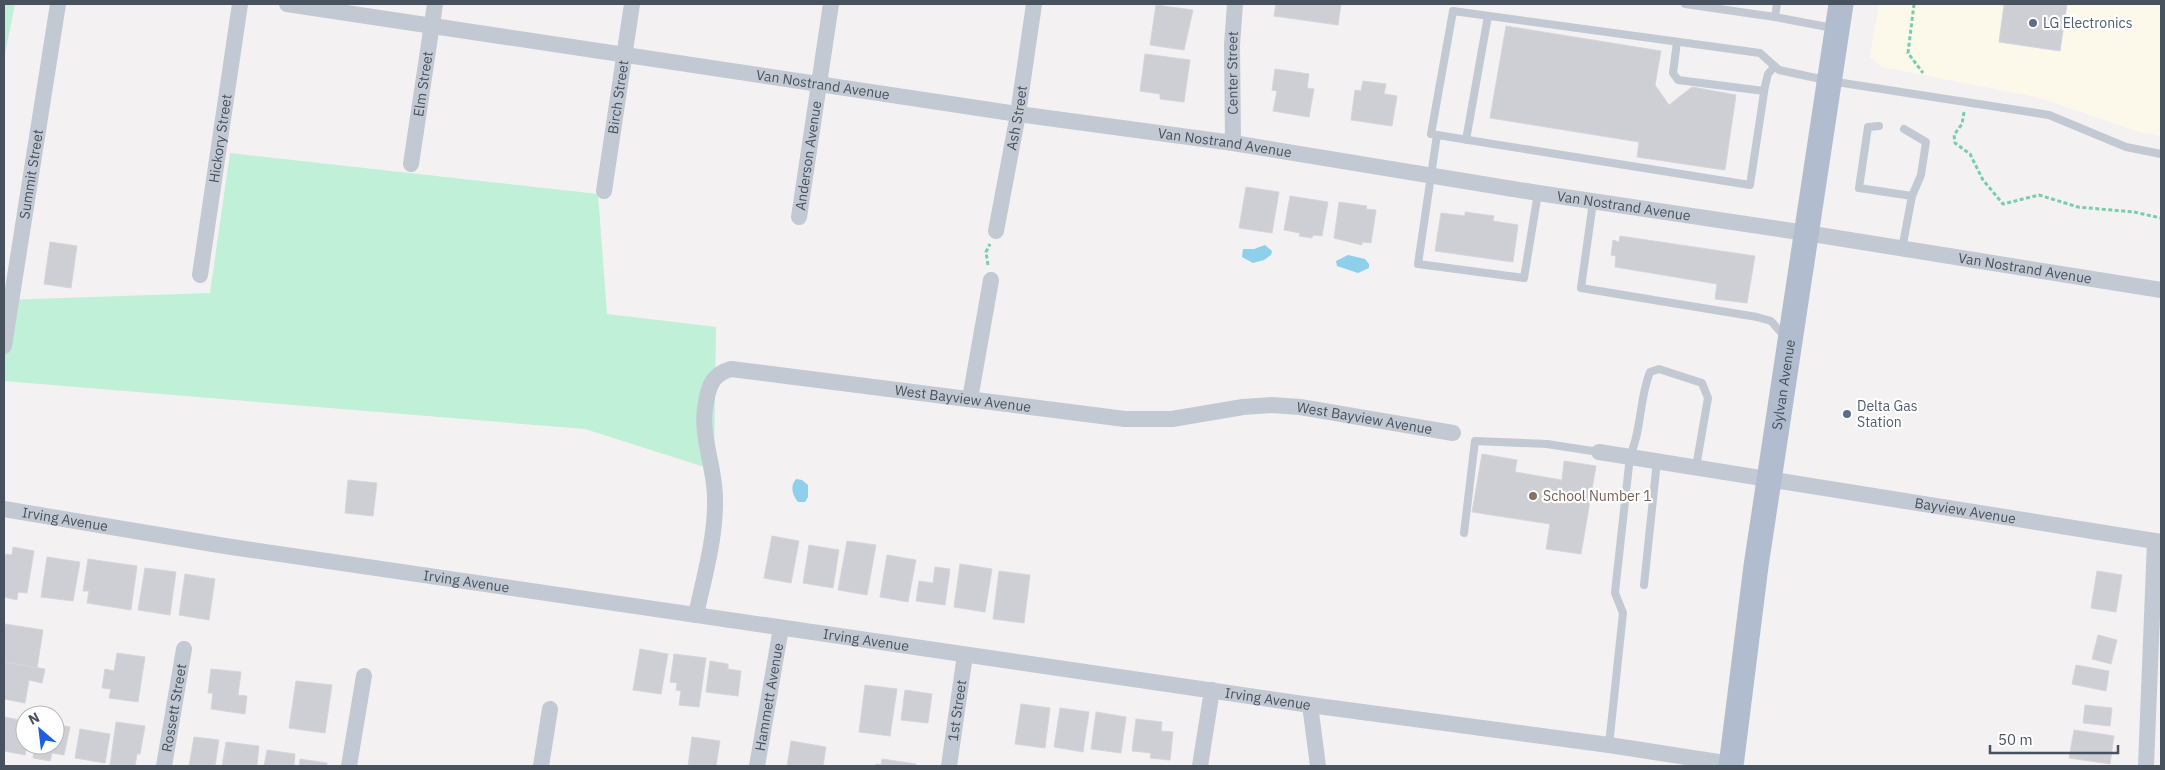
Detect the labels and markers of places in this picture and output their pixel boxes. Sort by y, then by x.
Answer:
place label: LG Electronics [2043,14,2133,32]
marker: LG Electronics [2027,17,2039,29]
place label: Delta Gas Station [1857,397,1918,431]
marker: Delta Gas Station [1841,408,1853,420]
place label: School Number 1 [1543,487,1652,505]
marker: School Number 1 [1527,490,1539,502]

